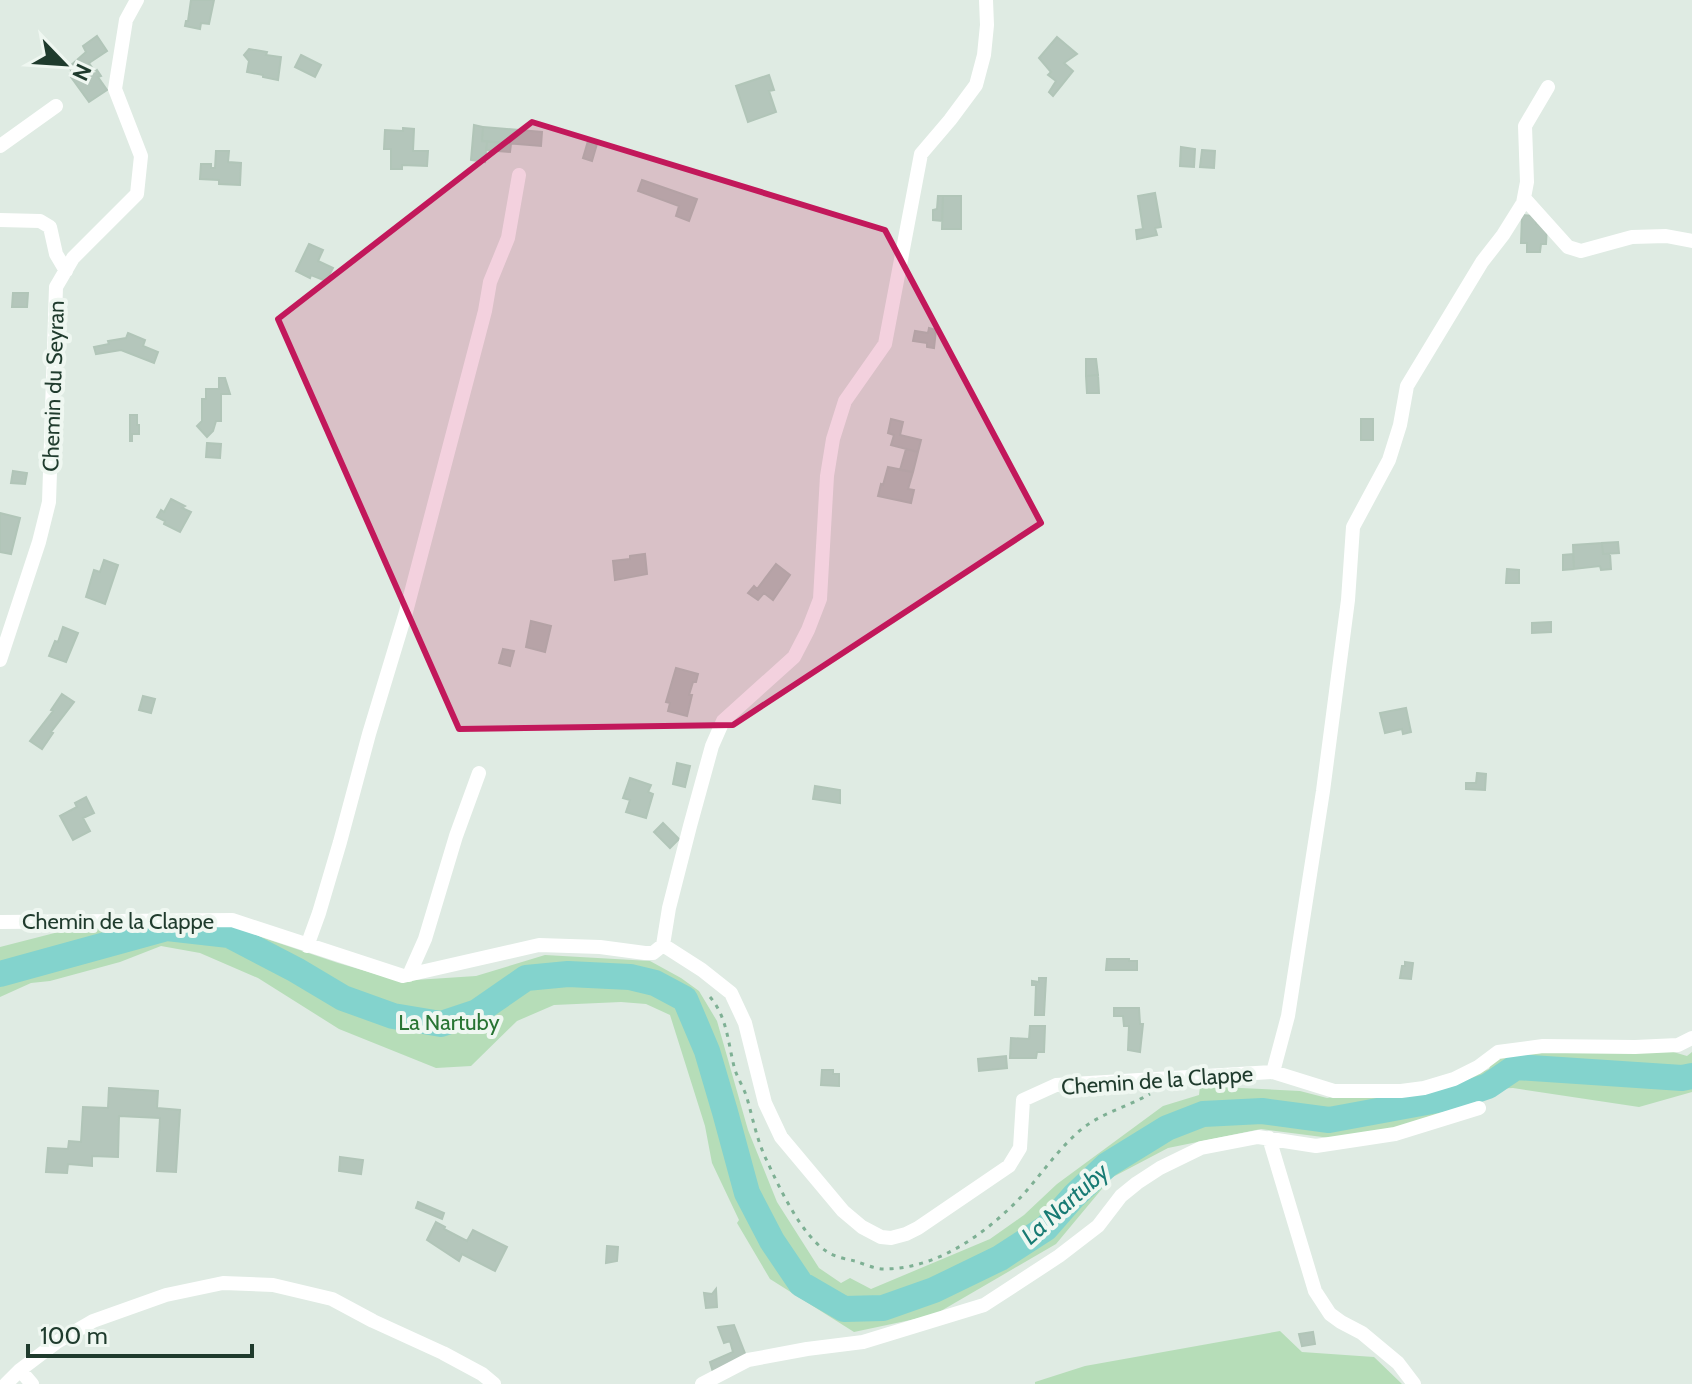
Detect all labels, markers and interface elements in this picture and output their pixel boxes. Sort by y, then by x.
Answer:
north arrow [24,24,104,104]
text: N [66,59,97,85]
street label: Chemin du Seyran [37,300,70,472]
street label: Chemin de la Clappe [22,908,214,935]
park label: La Nartuby [398,1009,500,1036]
street label: Chemin de la Clappe [1060,1060,1254,1101]
water label: La Nartuby [1015,1156,1115,1250]
scale bar [28,1308,252,1358]
text: 100 m [40,1321,108,1350]

